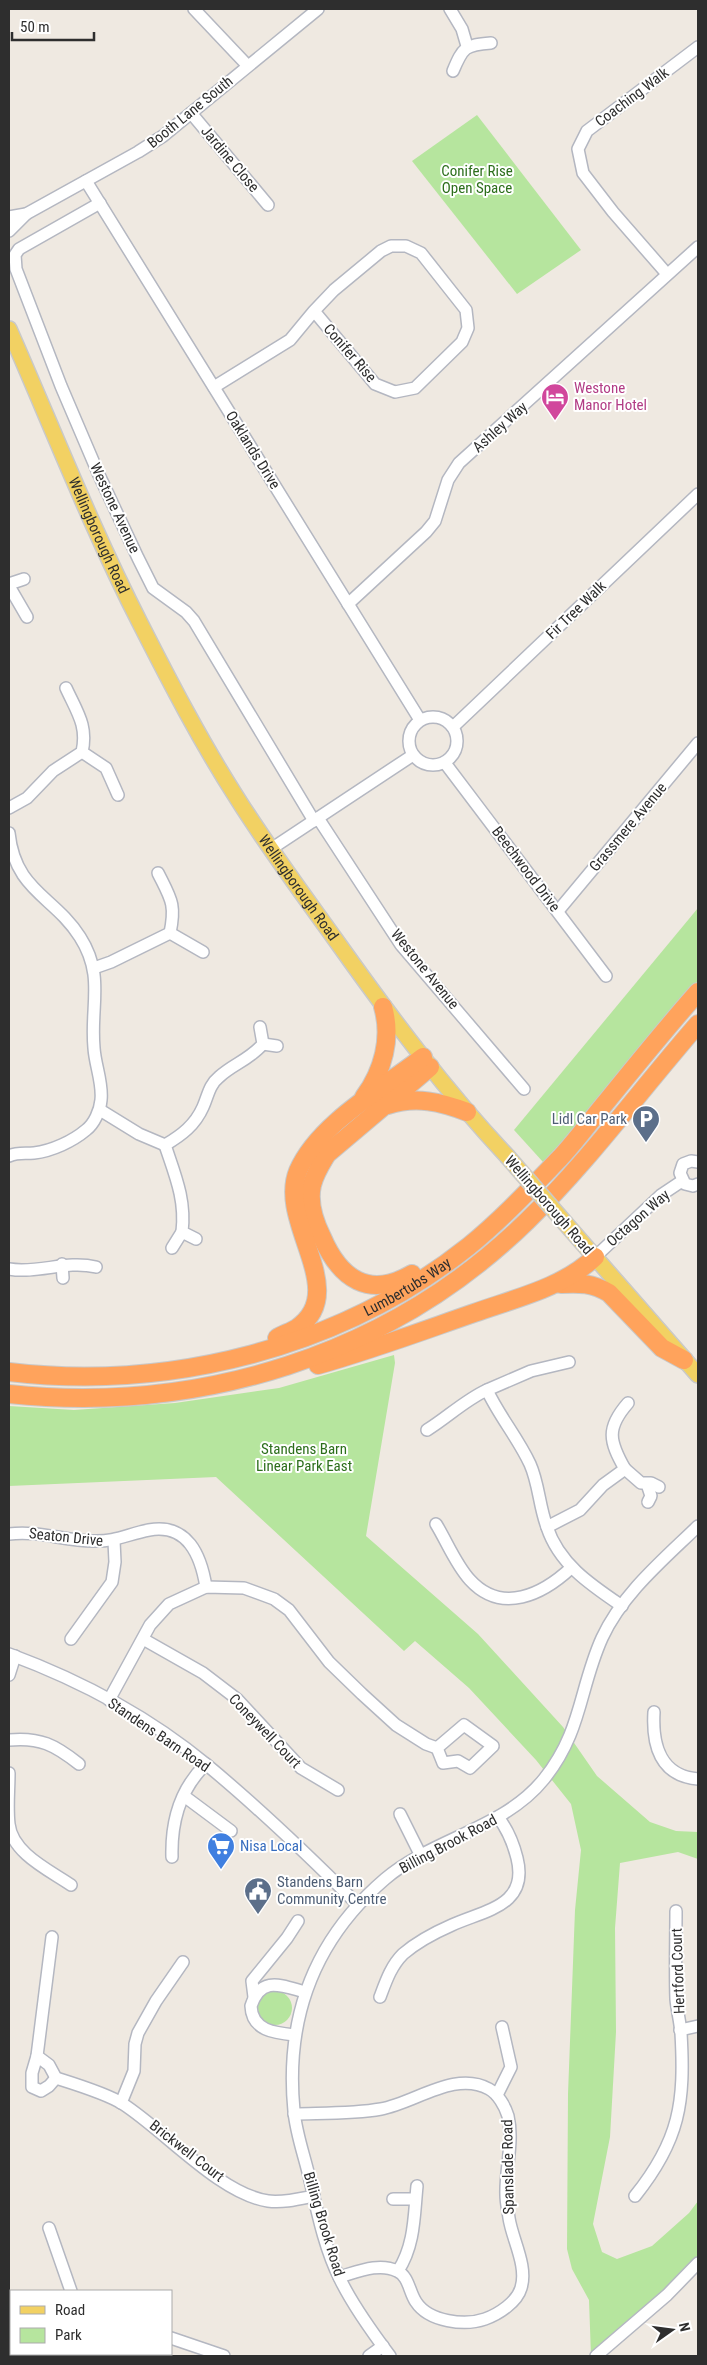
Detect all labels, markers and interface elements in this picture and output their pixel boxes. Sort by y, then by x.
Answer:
scale bar [12,10,95,42]
text: 50 m [20,18,50,36]
street label: Coaching Walk [592,63,673,131]
street label: Booth Lane South [144,72,236,152]
street label: Jardine Close [197,122,263,196]
park label: Conifer Rise Open Space [441,162,513,197]
street label: Conifer Rise [320,320,380,386]
place label: Westone Manor Hotel [574,379,647,414]
hotel icon: Westone Manor Hotel [540,382,570,421]
street label: Ashley Way [469,398,531,456]
street label: Oaklands Drive [222,408,284,492]
street label: Westone Avenue [86,460,144,556]
street label: Wellingborough Road [65,474,133,596]
street label: Fir Tree Walk [542,577,610,643]
street label: Grassmere Avenue [586,779,670,875]
street label: Beechwood Drive [488,823,564,915]
street label: Wellingborough Road [255,831,342,944]
street label: Westone Avenue [387,925,463,1013]
parking icon: Lidl Car Park [631,1104,661,1143]
place label: Lidl Car Park [552,1110,627,1128]
street label: Wellingborough Road [501,1152,597,1258]
street label: Octagon Way [603,1186,673,1250]
street label: Lumbertubs Way [361,1254,454,1320]
park label: Standens Barn Linear Park East [256,1440,352,1475]
street label: Seaton Drive [28,1524,104,1550]
street label: Coneywell Court [225,1690,305,1772]
street label: Standens Barn Road [104,1694,214,1776]
street label: Billing Brook Road [396,1811,500,1877]
supermarket icon: Nisa Local [206,1831,236,1870]
place label: Nisa Local [240,1837,302,1855]
place label: Standens Barn Community Centre [277,1873,386,1908]
public building icon: Standens Barn Community Centre [243,1876,273,1915]
street label: Hertford Court [668,1928,688,2014]
street label: Brickwell Court [146,2116,228,2186]
street label: Spanslade Road [498,2119,518,2215]
street label: Billing Brook Road [300,2170,348,2278]
legend [10,2290,172,2355]
text: Road [55,2301,85,2319]
north arrow [647,2305,697,2355]
text: N [676,2321,693,2333]
text: Park [55,2326,82,2344]

